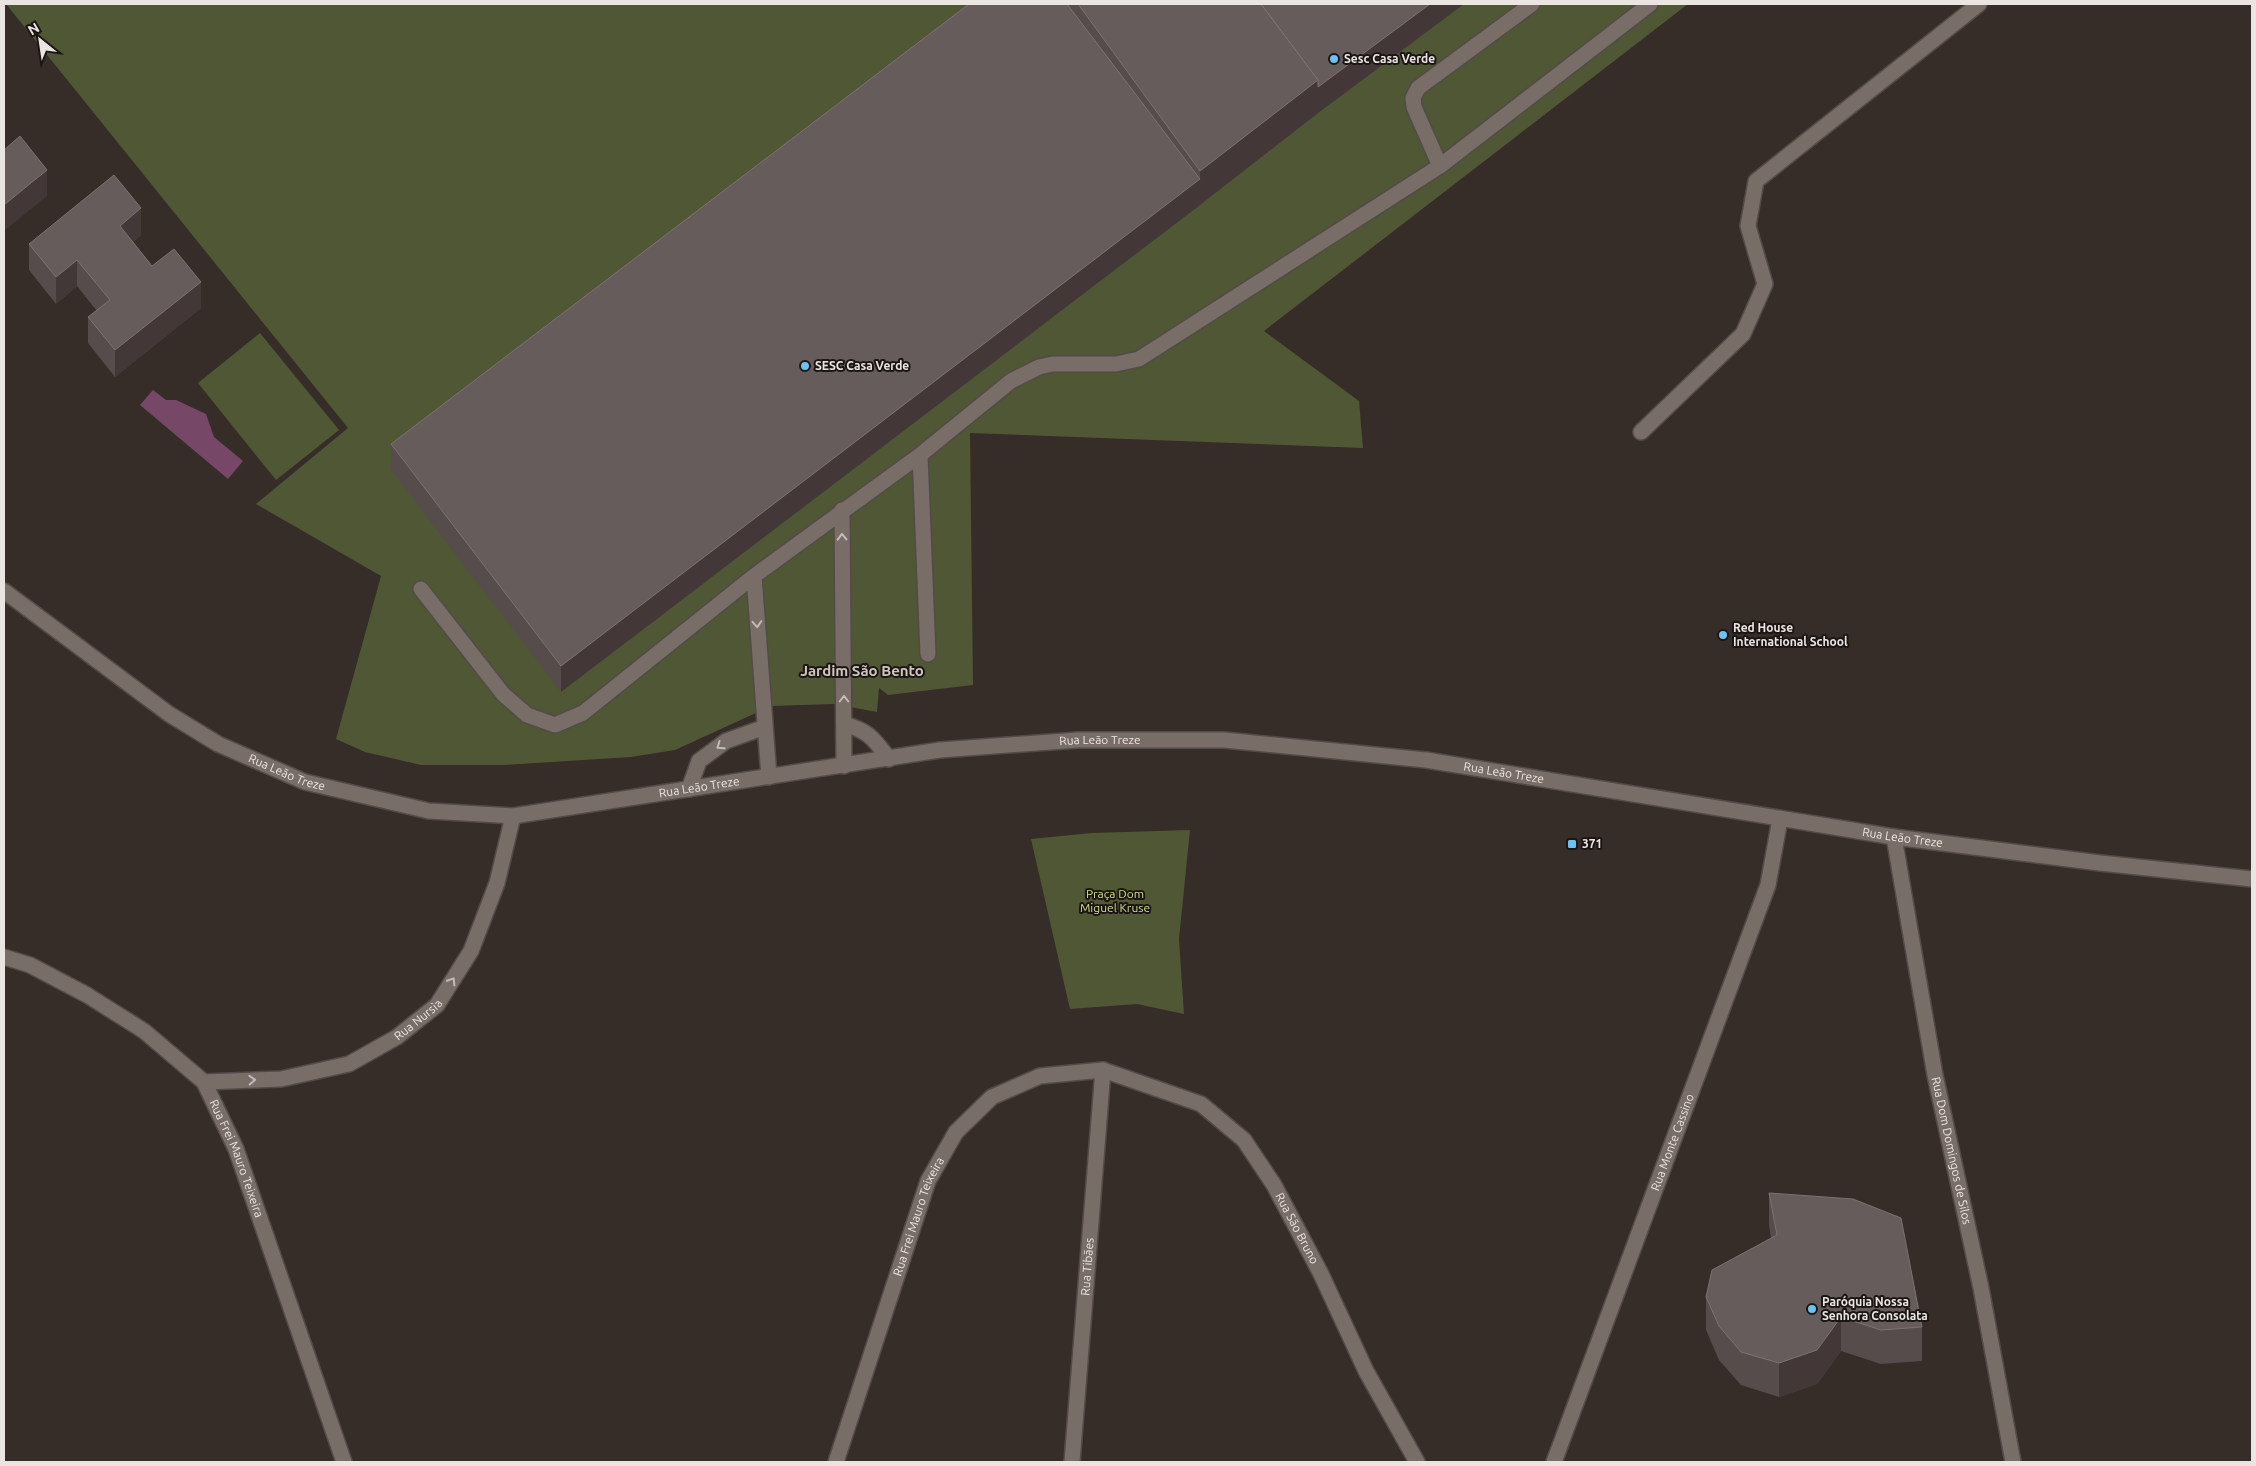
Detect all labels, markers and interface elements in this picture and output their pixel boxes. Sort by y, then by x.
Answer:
north arrow [15,15,65,65]
text: N [25,19,42,38]
place label: Sesc Casa Verde [1344,52,1435,65]
marker: Sesc Casa Verde [1328,53,1340,65]
place label: SESC Casa Verde [815,359,909,372]
marker: SESC Casa Verde [799,360,811,372]
one-way arrow [837,533,848,541]
one-way arrow [752,621,763,629]
place label: Red House International School [1733,621,1848,648]
marker: Red House International School [1717,629,1729,641]
district label: Jardim São Bento [800,662,924,679]
one-way arrow [839,695,849,703]
street label: Rua Leão Treze [1059,733,1141,747]
one-way arrow [716,740,726,749]
street label: Rua Leão Treze [247,751,327,793]
street label: Rua Leão Treze [1463,759,1545,785]
street label: Rua Leão Treze [658,774,740,799]
street label: Rua Leão Treze [1861,825,1944,849]
place label: 371 [1582,837,1602,850]
marker: 371 [1566,838,1578,850]
park label: Praça Dom Miguel Kruse [1080,887,1150,914]
one-way arrow [445,978,455,987]
street label: Rua Nursìa [391,997,445,1043]
one-way arrow [249,1074,257,1085]
street label: Rua Dom Domingos de Silos [1930,1076,1974,1226]
street label: Rua Monte Cassino [1648,1092,1696,1192]
street label: Rua Frei Mauro Teixeira [207,1097,266,1219]
street label: Rua Frei Mauro Teixeira [890,1155,946,1278]
street label: Rua São Bruno [1273,1190,1321,1266]
street label: Rua Tibães [1078,1237,1096,1296]
place label: Paróquia Nossa Senhora Consolata [1822,1295,1928,1322]
marker: Paróquia Nossa Senhora Consolata [1806,1303,1818,1315]

